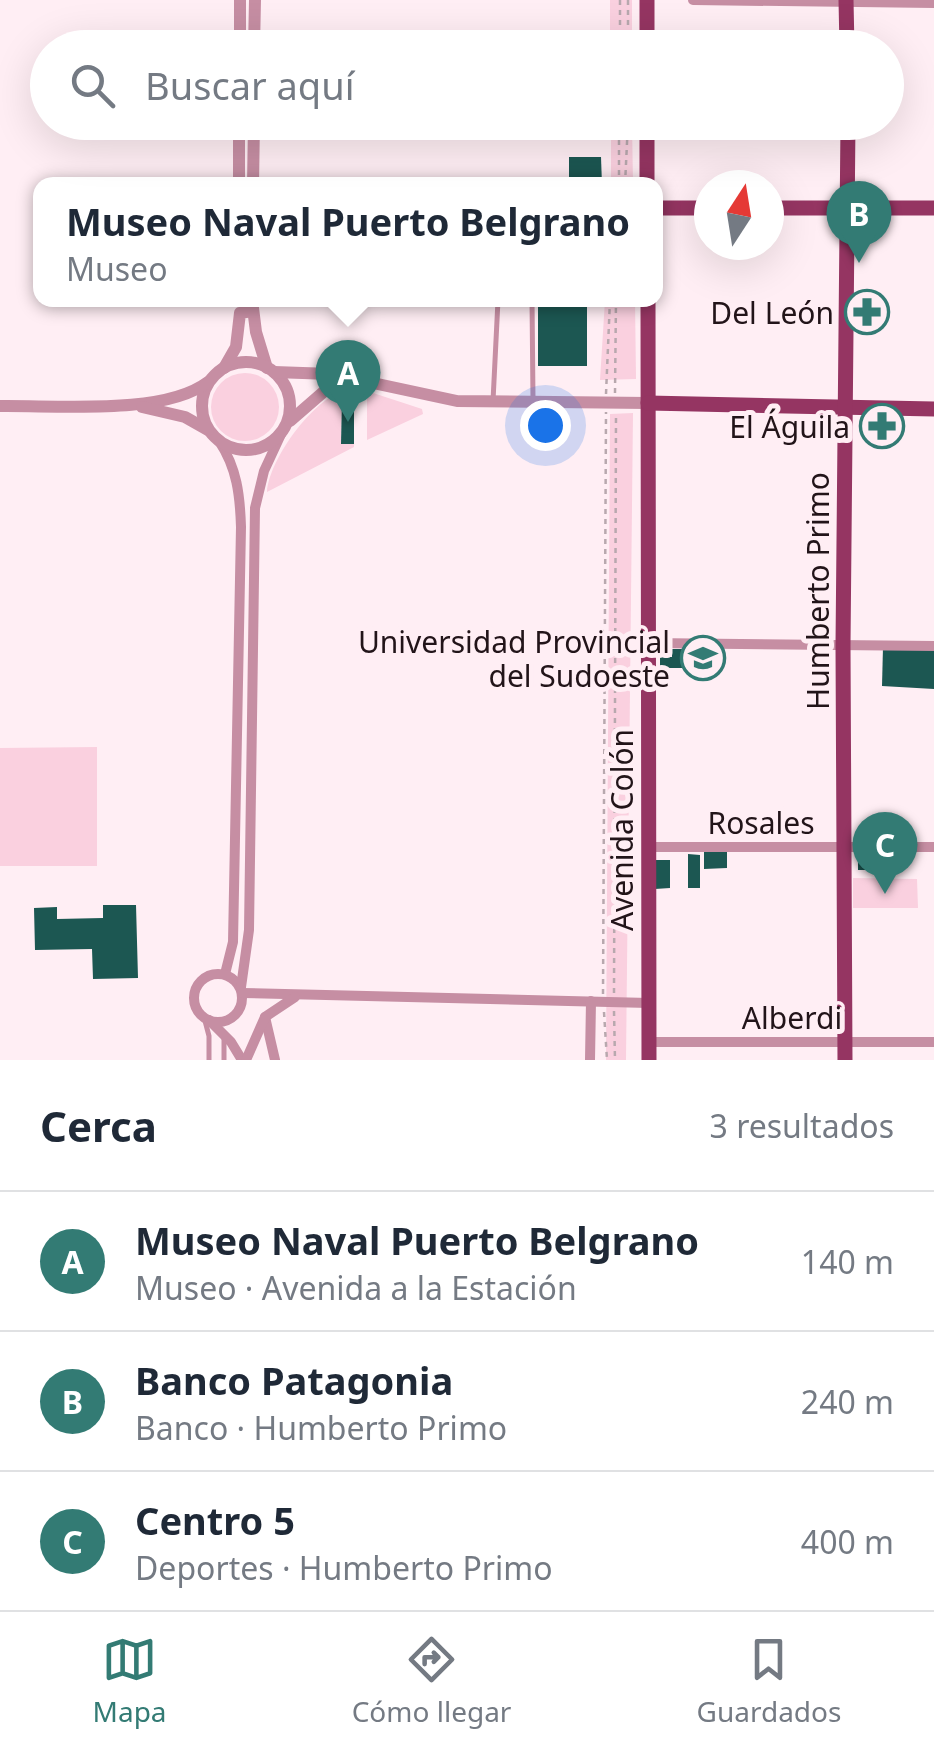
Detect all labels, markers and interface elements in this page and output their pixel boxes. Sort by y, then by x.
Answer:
search box [30,30,904,140]
icon: search [65,58,120,113]
text: Buscar aquí [145,59,355,111]
north arrow [694,170,784,260]
popup [33,177,663,307]
pin: B [826,180,892,263]
text: Museo Naval Puerto Belgrano [66,195,630,247]
text: Museo [66,247,168,290]
pharmacy icon: Del León [844,289,890,335]
place label: Del León [710,292,834,333]
pin: A [316,340,380,422]
your location [520,400,571,451]
pharmacy icon: El Águila [859,403,905,449]
place label: El Águila [729,406,850,447]
street label: Humberto Primo [797,472,838,710]
place label: Universidad Provincial del Sudoeste [358,621,670,696]
school or university icon: Universidad Provincial del Sudoeste [680,635,726,681]
street label: Avenida Colón [601,729,642,931]
street label: Rosales [707,802,815,843]
pin: C [852,812,918,894]
street label: Alberdi [742,997,842,1038]
text: Cerca [40,1097,157,1154]
text: 3 resultados [710,1104,894,1147]
text: Museo Naval Puerto Belgrano [135,1214,699,1266]
text: A [61,1240,84,1283]
text: 140 m [801,1240,894,1283]
text: Museo · Avenida a la Estación [135,1266,577,1309]
text: Banco Patagonia [135,1354,453,1406]
text: B [62,1380,83,1423]
text: 240 m [801,1380,894,1423]
text: Banco · Humberto Primo [135,1406,507,1449]
text: Centro 5 [135,1494,295,1546]
text: C [62,1520,83,1563]
text: 400 m [801,1520,894,1563]
text: Deportes · Humberto Primo [135,1546,553,1589]
tab: Mapa [93,1632,167,1730]
tab: Cómo llegar [352,1632,511,1730]
tab: Guardados [697,1632,841,1730]

